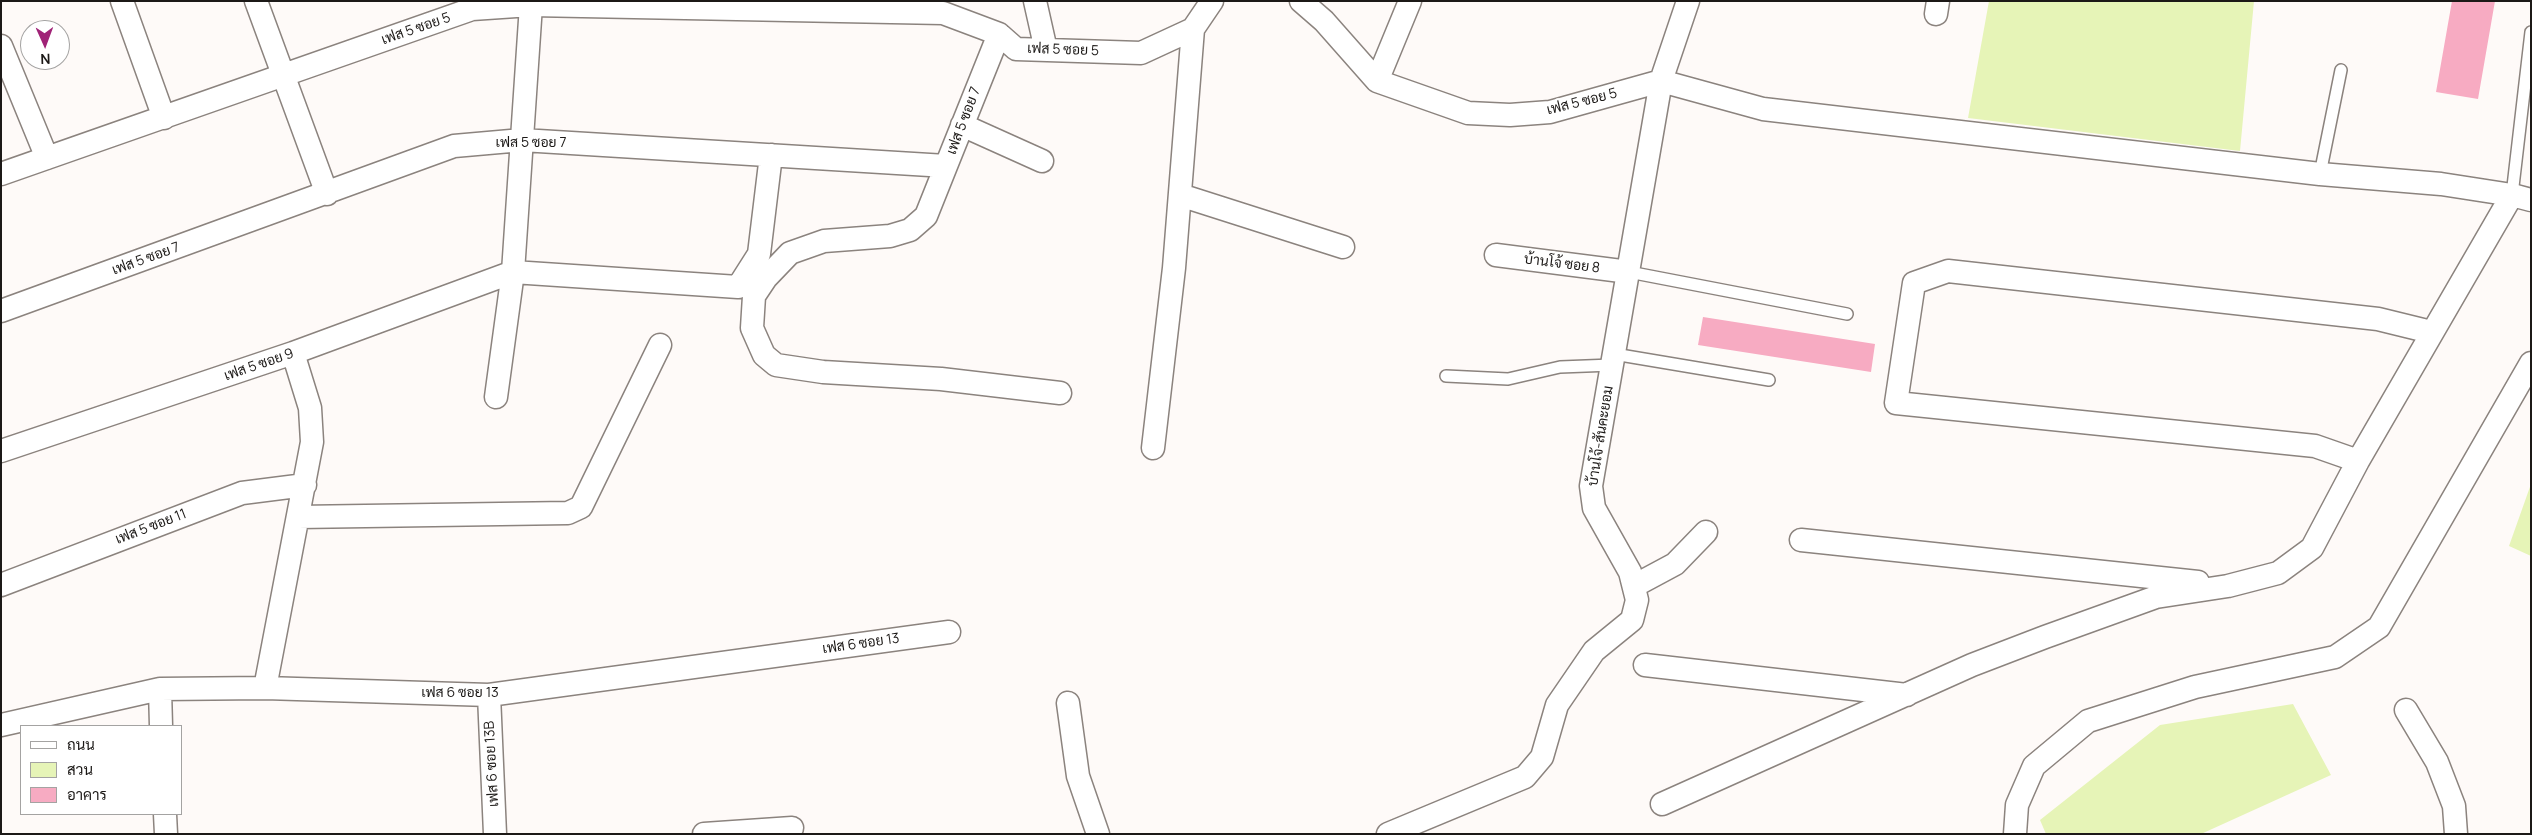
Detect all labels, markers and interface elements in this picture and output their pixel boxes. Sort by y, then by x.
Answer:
street label: เฟส 5 ซอย 5 [379,9,453,49]
north arrow [20,20,70,70]
street label: เฟส 5 ซอย 5 [1027,40,1099,60]
text: N [40,50,51,69]
street label: เฟส 5 ซอย 7 [943,85,985,157]
street label: เฟส 5 ซอย 5 [1545,85,1619,119]
street label: เฟส 5 ซอย 7 [496,135,566,151]
street label: เฟส 5 ซอย 7 [110,239,182,279]
street label: บ้านโจ้ ซอย 8 [1523,251,1601,277]
street label: เฟส 5 ซอย 9 [222,345,296,385]
street label: บ้านโจ้-สันคะยอม [1585,385,1617,487]
street label: เฟส 5 ซอย 11 [113,506,189,548]
street label: เฟส 6 ซอย 13 [821,630,901,658]
street label: เฟส 6 ซอย 13 [421,685,499,701]
street label: เฟส 6 ซอย 13B [481,720,503,808]
legend [20,725,182,815]
text: ถนน [67,734,95,755]
text: สวน [67,759,93,780]
text: อาคาร [67,784,107,805]

